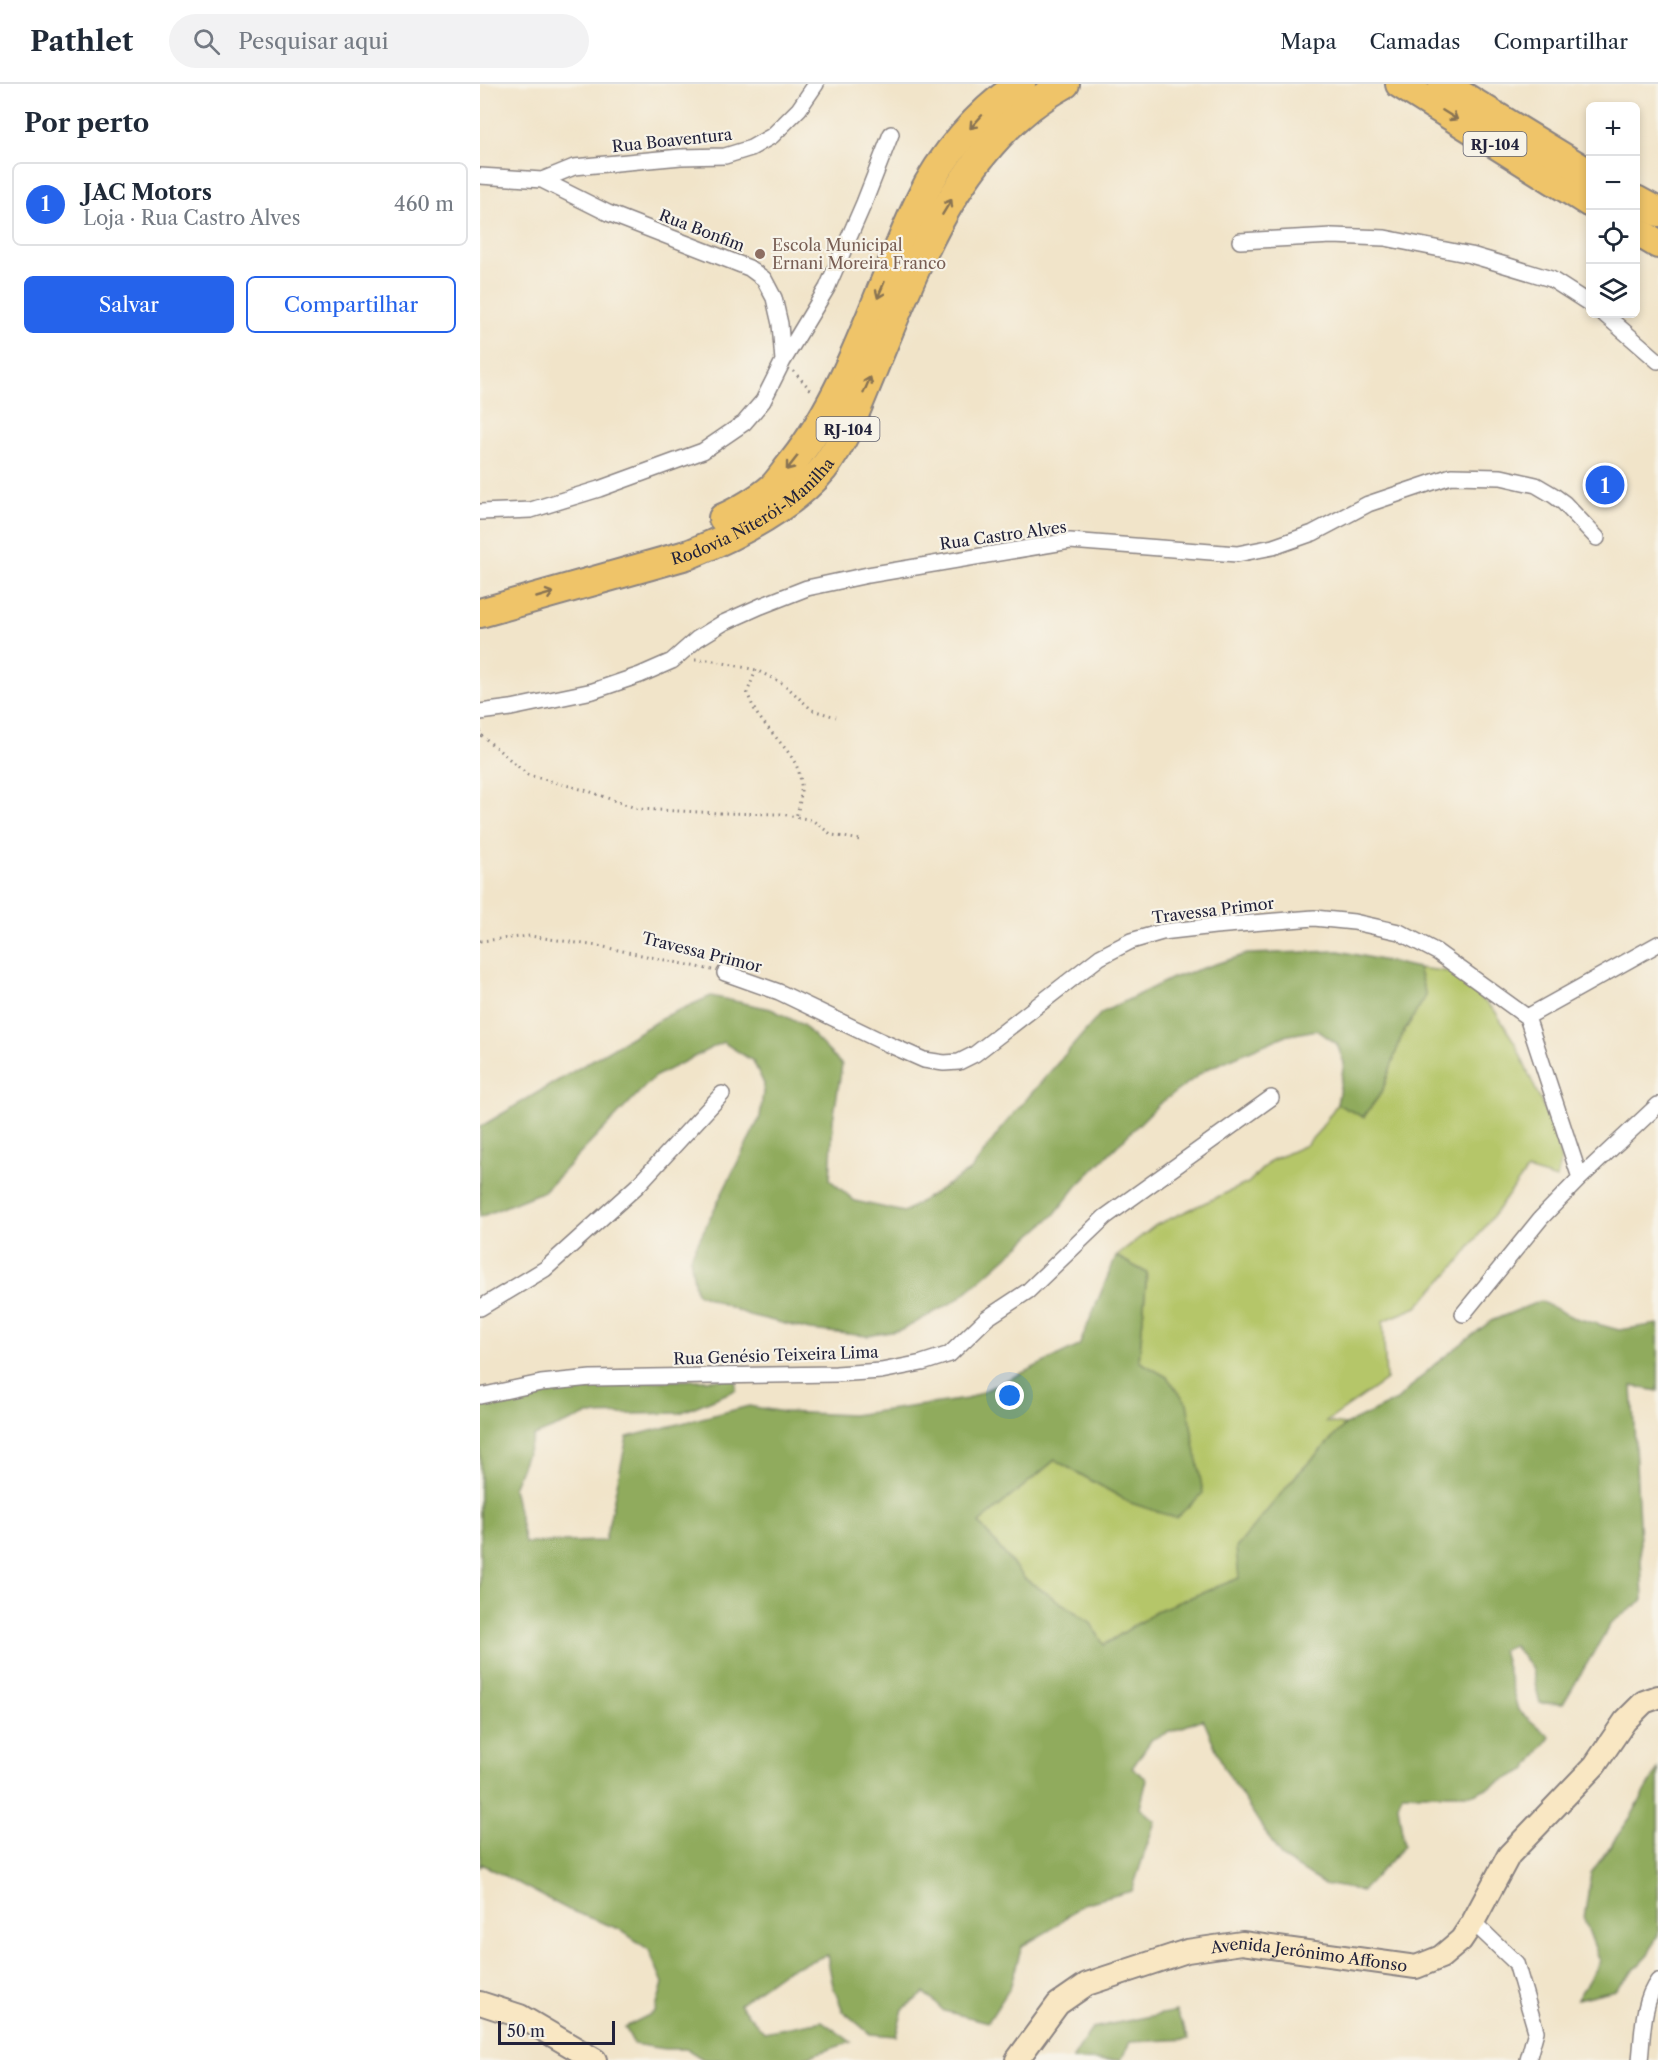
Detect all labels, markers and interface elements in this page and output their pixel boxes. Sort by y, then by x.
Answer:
search box [169,14,589,68]
text: Pathlet [30,24,133,58]
icon: search [190,25,223,58]
text: Pesquisar aqui [238,28,389,55]
text: Mapa [1280,29,1336,54]
text: Camadas [1369,29,1460,54]
text: Compartilhar [1493,29,1628,54]
map controls [1586,102,1640,318]
button: + [1586,102,1640,156]
text: Por perto [24,107,149,139]
one-way arrow [1441,109,1458,121]
one-way arrow [969,114,983,129]
street label: Rua Boaventura [611,124,734,156]
road number: RJ-104 [1464,132,1526,156]
button: − [1586,156,1640,210]
text: JAC Motors [83,179,212,206]
text: 1 [41,192,50,216]
text: 460 m [394,192,454,216]
one-way arrow [941,199,953,216]
street label: Rua Bonfim [656,205,748,256]
text: Loja · Rua Castro Alves [83,206,301,230]
button: locate [1586,210,1640,264]
place label: Escola Municipal Ernani Moreira Franco [772,235,946,273]
marker: Escola Municipal Ernani Moreira Franco [753,247,767,261]
button: layers [1586,264,1640,318]
button: Salvar [24,276,234,333]
button: Compartilhar [246,276,456,333]
one-way arrow [875,280,886,299]
one-way arrow [861,376,873,394]
road number: RJ-104 [816,417,880,441]
street label: Rodovia Niterói-Manilha [669,453,838,569]
one-way arrow [786,454,799,470]
pin: 1 [1586,462,1624,508]
street label: Rua Castro Alves [938,516,1068,554]
one-way arrow [535,588,554,600]
street label: Travessa Primor [1151,893,1275,927]
street label: Travessa Primor [640,927,764,977]
street label: Rua Genésio Teixeira Lima [673,1341,879,1369]
your location [995,1381,1024,1410]
street label: Avenida Jerônimo Affonso [1208,1933,1409,1976]
scale bar [498,2018,615,2046]
text: 50 m [507,2021,545,2041]

